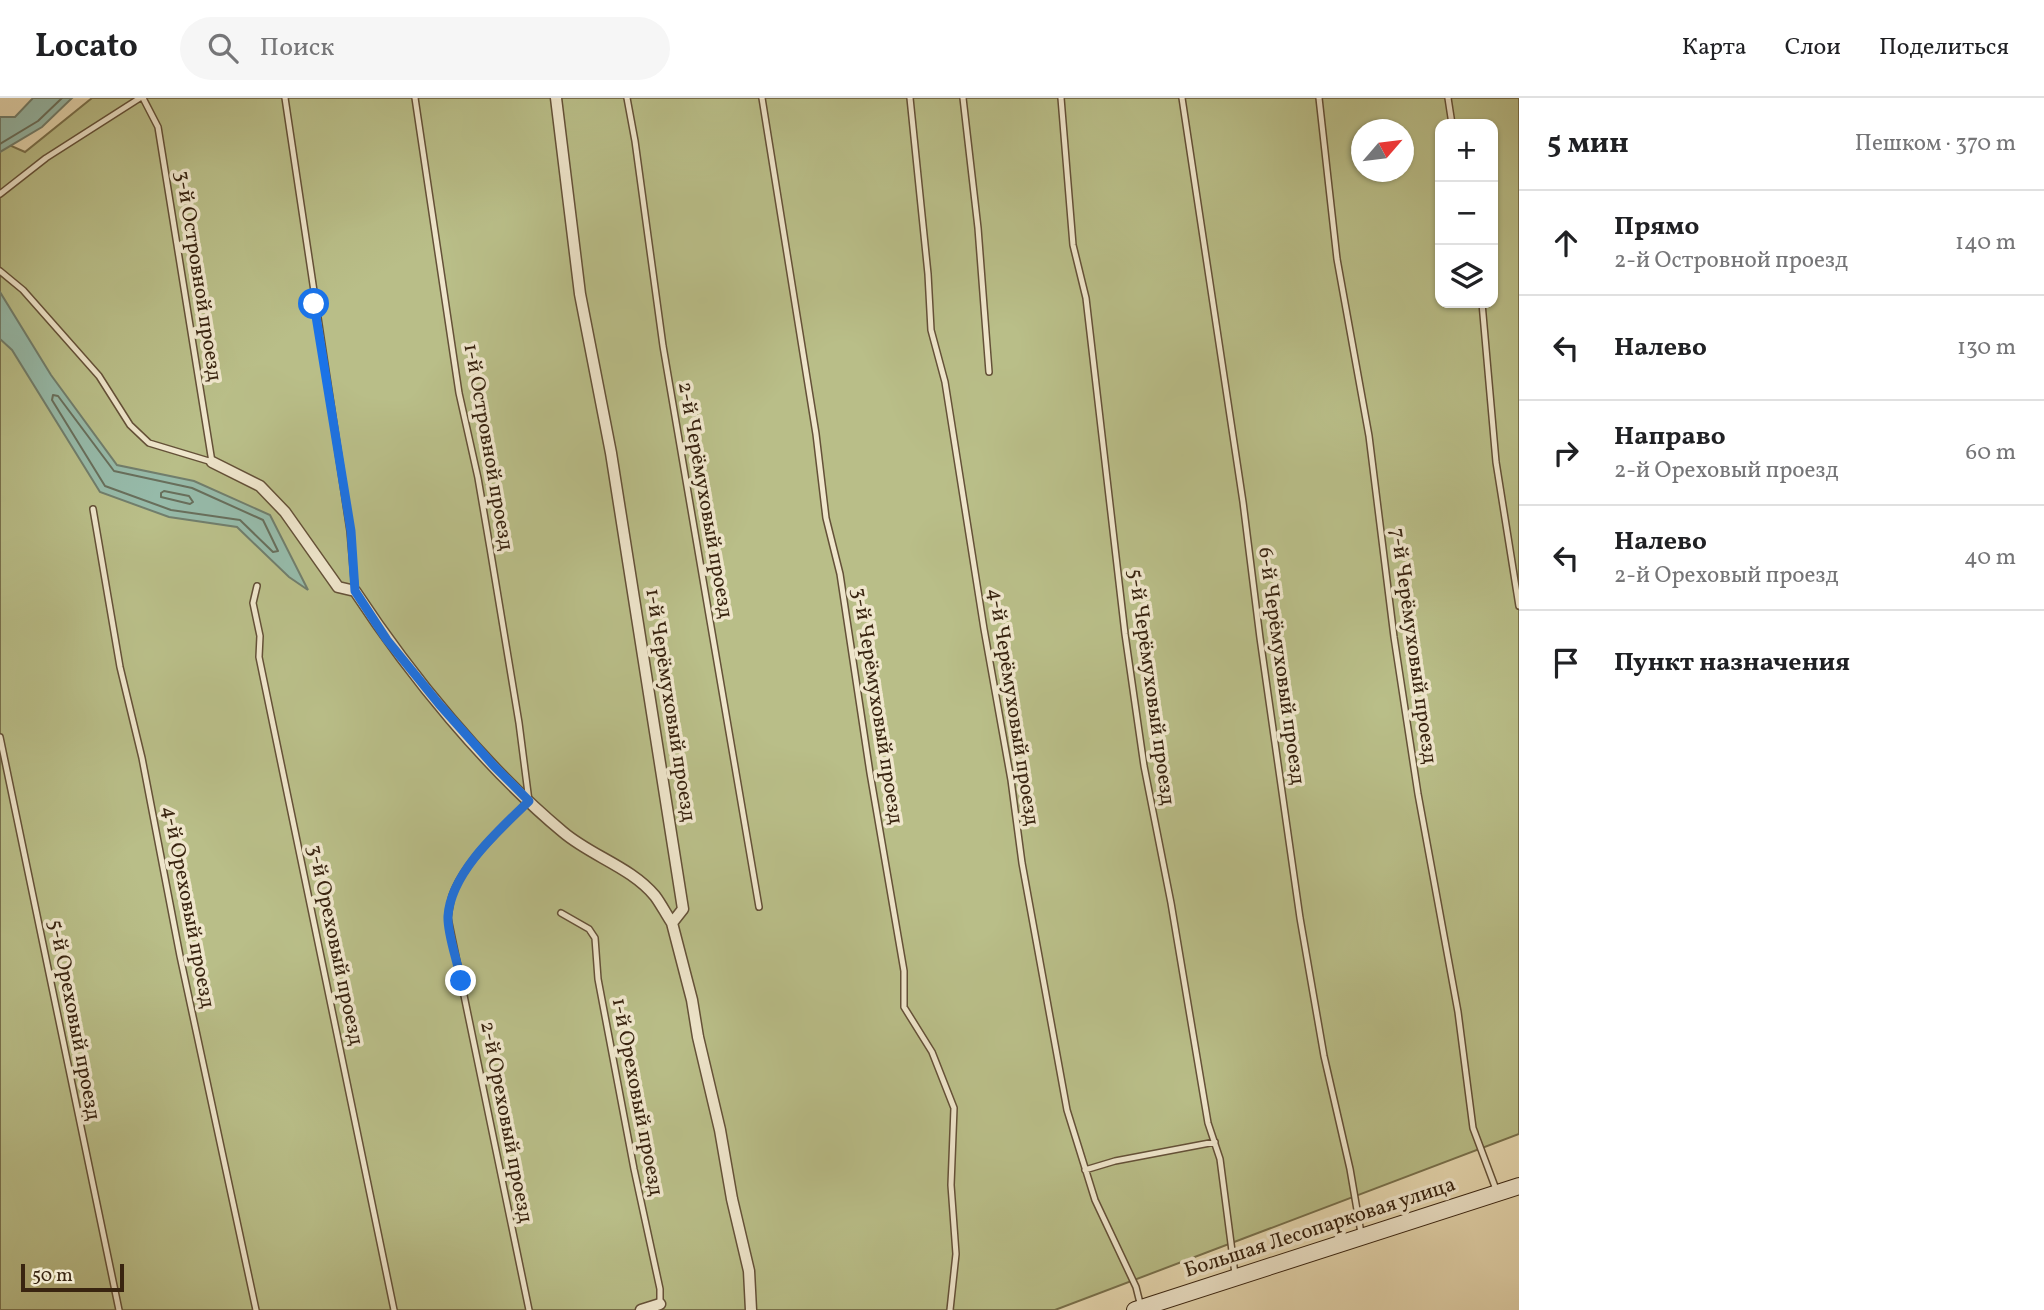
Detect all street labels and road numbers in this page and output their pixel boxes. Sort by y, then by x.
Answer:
street label: 3-й Островной проезд [167,168,229,384]
street label: 1-й Островной проезд [456,341,521,553]
street label: 2-й Черёмуховый проезд [670,380,740,621]
street label: 7-й Черёмуховый проезд [1382,526,1444,766]
street label: 6-й Черёмуховый проезд [1250,545,1312,787]
street label: 5-й Черёмуховый проезд [1120,567,1182,807]
street label: 1-й Черёмуховый проезд [637,586,703,824]
street label: 3-й Черёмуховый проезд [844,586,910,826]
street label: 4-й Черёмуховый проезд [980,586,1046,828]
street label: 4-й Ореховый проезд [154,803,222,1011]
street label: 3-й Ореховый проезд [300,842,370,1048]
street label: 5-й Ореховый проезд [40,917,108,1123]
street label: 1-й Ореховый проезд [604,995,670,1199]
street label: 2-й Ореховый проезд [472,1019,540,1225]
street label: Большая Лесопарковая улица [1181,1170,1459,1286]

